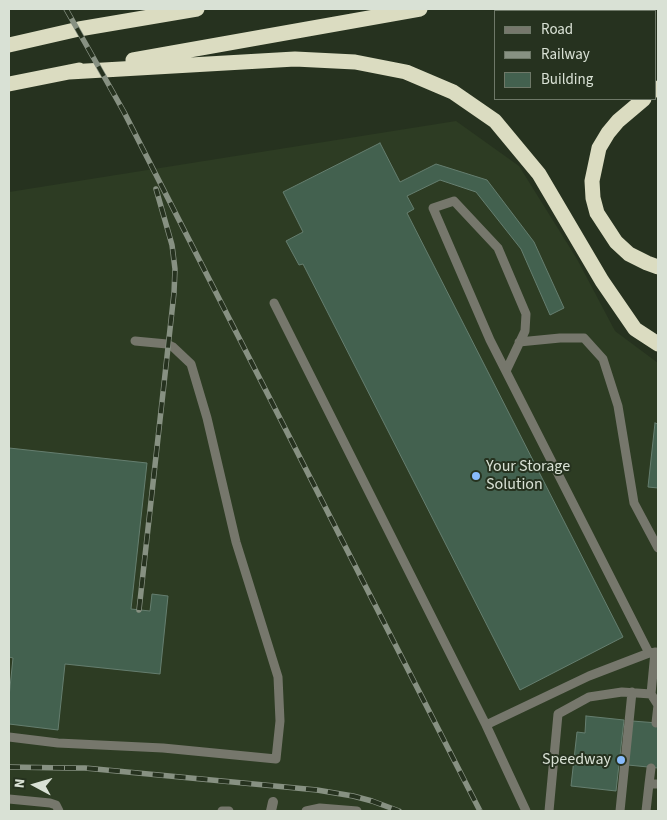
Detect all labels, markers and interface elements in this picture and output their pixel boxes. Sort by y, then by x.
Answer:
legend [494,10,657,100]
text: Road [541,19,573,40]
text: Railway [541,44,590,65]
text: Building [541,69,593,90]
place label: Your Storage Solution [486,457,570,495]
marker: Your Storage Solution [470,470,482,482]
place label: Speedway [542,750,611,770]
marker: Speedway [615,754,627,766]
north arrow [10,760,60,810]
text: N [10,778,31,789]

